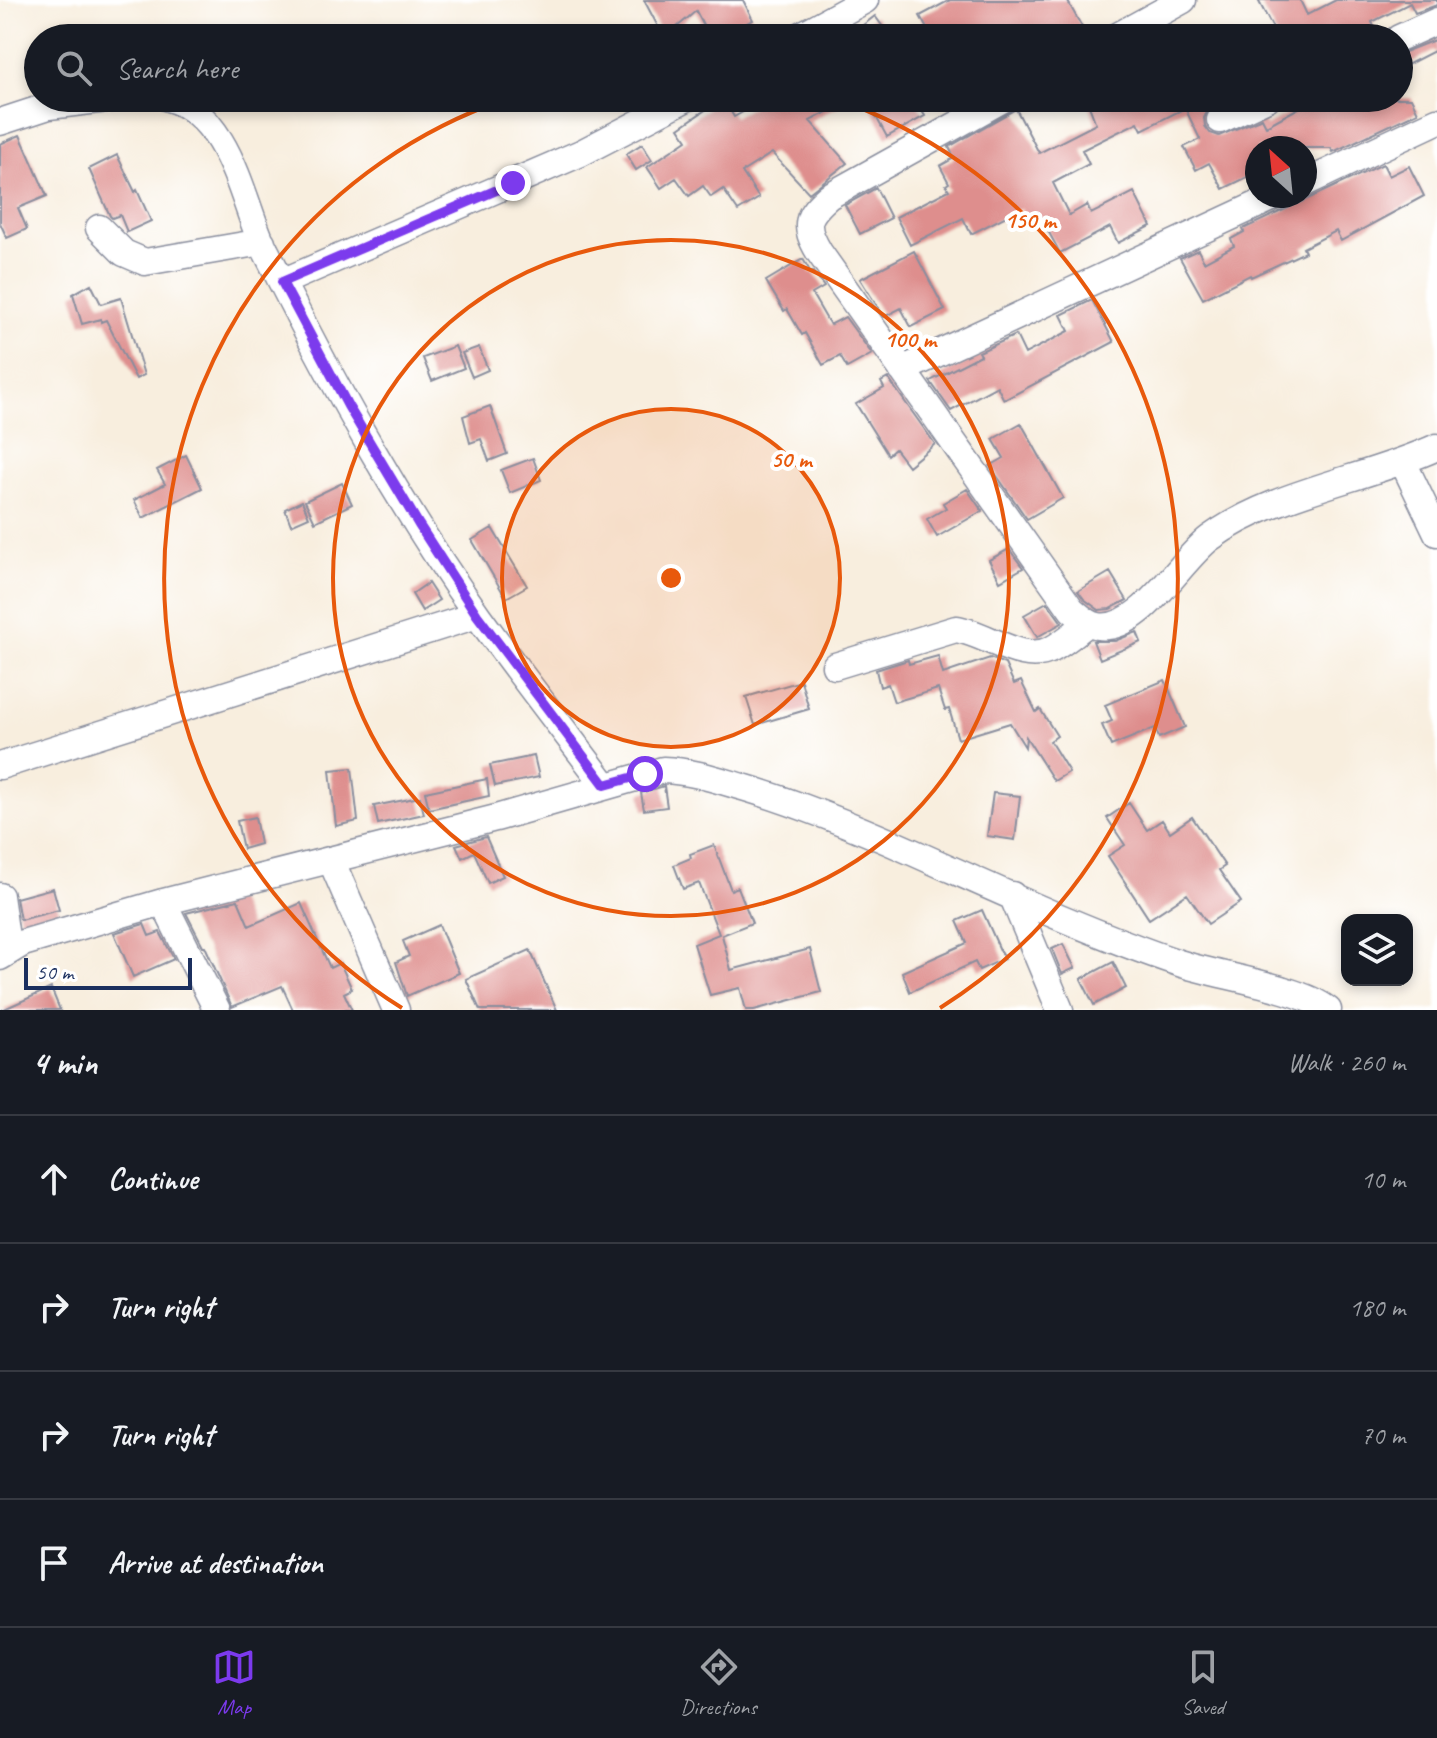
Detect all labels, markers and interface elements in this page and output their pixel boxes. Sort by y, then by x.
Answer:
search box [24,24,1413,112]
icon: search [52,46,96,90]
text: Search here [116,49,238,87]
north arrow [1245,136,1317,208]
route end [495,165,531,201]
text: 150 m [1004,205,1058,235]
text: 100 m [884,324,938,354]
text: 50 m [771,444,814,474]
centre of rings [657,564,685,592]
route start [627,756,663,792]
map controls [1341,914,1413,986]
button: layers [1341,914,1413,986]
scale bar [24,954,192,990]
text: 50 m [36,958,73,986]
text: 4 min [32,1041,97,1084]
text: Walk · 260 m [1288,1046,1405,1079]
icon: ahead [32,1157,76,1201]
text: Continue [108,1160,198,1198]
text: 10 m [1361,1163,1405,1196]
icon: right [32,1285,76,1329]
text: Turn right [108,1288,213,1326]
text: 180 m [1349,1291,1405,1324]
icon: right [32,1413,76,1457]
text: Turn right [108,1416,213,1454]
text: 70 m [1361,1419,1405,1452]
icon: arrive [32,1541,76,1585]
text: Arrive at destination [108,1544,323,1582]
tab: Map [212,1645,256,1721]
tab: Directions [680,1645,757,1721]
tab: Saved [1181,1645,1225,1721]

